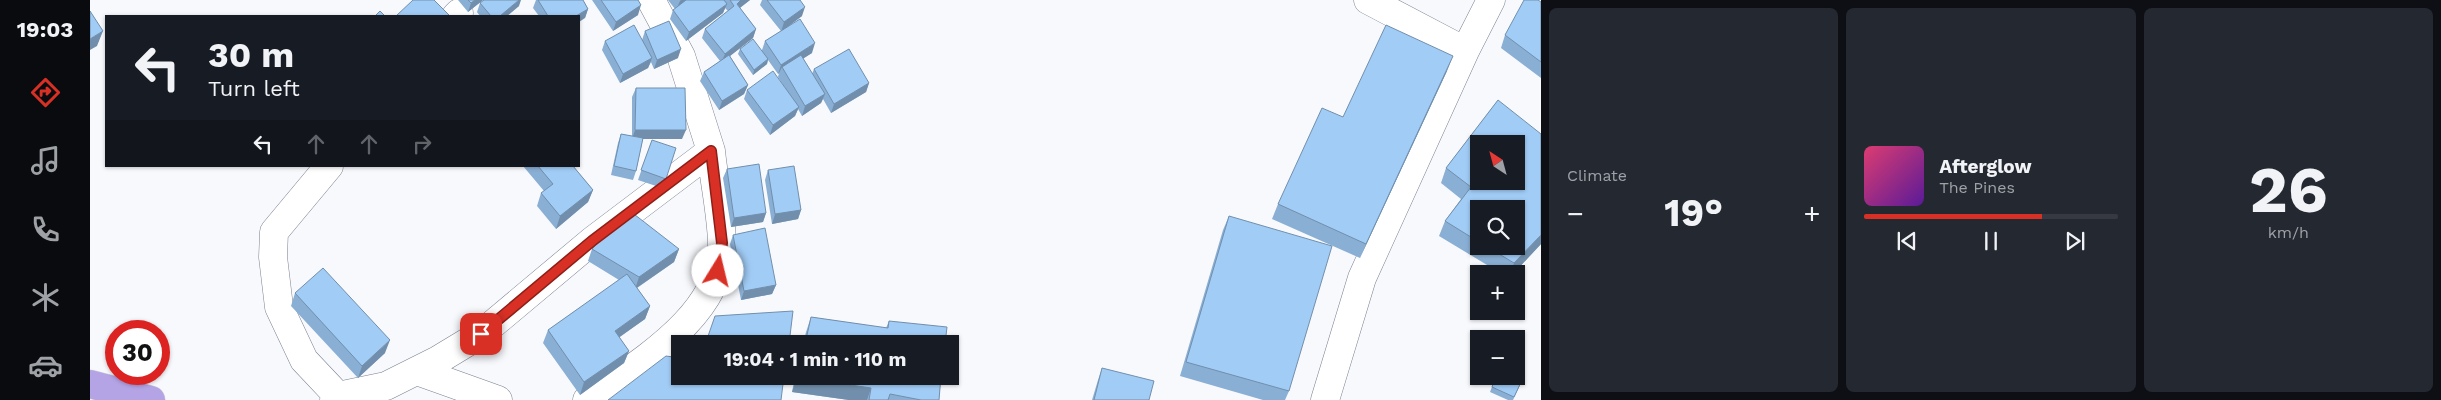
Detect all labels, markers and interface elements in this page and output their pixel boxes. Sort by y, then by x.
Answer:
text: 19:03 [17,17,73,42]
text: 30 m [208,34,294,76]
icon: left [125,35,190,100]
icon: directions [28,75,63,110]
text: Turn left [208,76,300,101]
icon: left [249,130,277,158]
icon: ahead [302,130,330,158]
icon: ahead [355,130,383,158]
icon: right [408,130,436,158]
north arrow [1470,135,1525,190]
map controls [1470,135,1525,385]
icon: music [28,143,63,178]
text: 26 [2249,152,2328,228]
text: Afterglow [1939,155,2032,178]
text: Climate [1567,166,1627,185]
text: The Pines [1939,178,2015,197]
text: 19° [1664,191,1723,235]
text: − [1567,197,1584,230]
text: + [1803,197,1820,230]
button: search [1470,200,1525,255]
icon: phone [28,212,63,247]
text: km/h [2268,223,2309,242]
icon: previous [1893,227,1921,255]
icon: pause [1977,227,2005,255]
icon: next [2061,227,2089,255]
position arrow [691,244,743,296]
button: + [1470,265,1525,320]
icon: climate [28,280,63,315]
pin [460,313,502,355]
speed limit sign: 30 [105,320,170,385]
icon: arrive [467,320,495,348]
button: − [1470,330,1525,385]
icon: car [28,348,63,383]
text: 19:04 · 1 min · 110 m [724,348,906,371]

